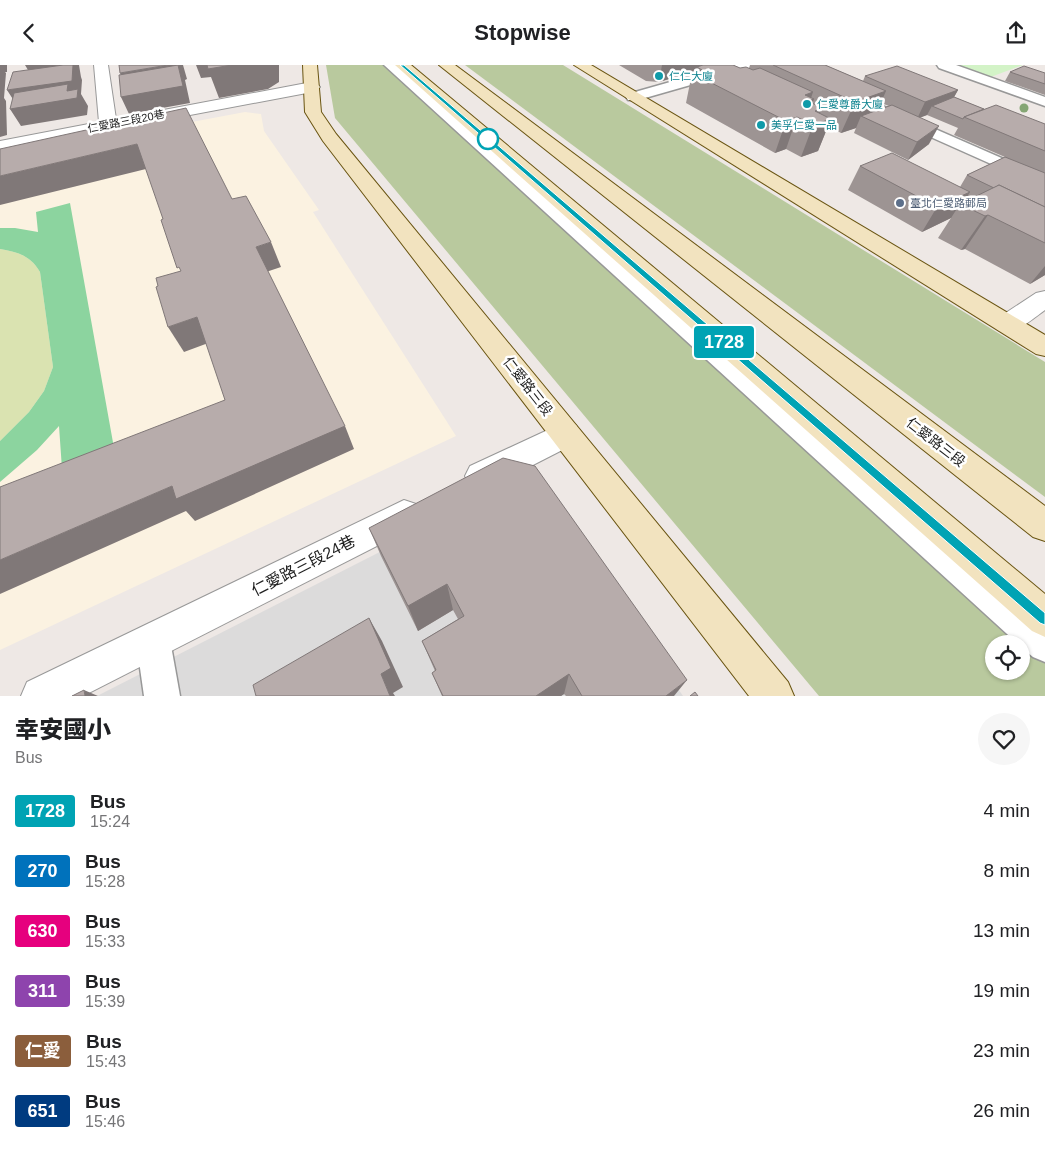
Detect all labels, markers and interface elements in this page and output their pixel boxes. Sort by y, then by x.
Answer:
icon: back [15,19,43,47]
icon: share [1002,19,1030,47]
text: Stopwise [474,20,571,45]
marker: 仁仁大廈 [653,70,665,82]
place label: 仁仁大廈 [669,70,713,82]
marker: 仁愛尊爵大廈 [801,98,813,110]
place label: 仁愛尊爵大廈 [817,98,883,110]
street label: 仁愛路三段20巷 [86,108,166,134]
marker: 美孚仁愛一品 [755,119,767,131]
place label: 美孚仁愛一品 [771,119,837,131]
unlabelled marker [477,128,499,150]
marker: 臺北仁愛路郵局 [894,197,906,209]
place label: 臺北仁愛路郵局 [910,197,987,209]
line badge: 1728 [689,326,759,358]
text: 1728 [704,332,744,352]
street label: 仁愛路三段 [500,353,556,419]
street label: 仁愛路三段 [903,414,969,470]
street label: 仁愛路三段24巷 [249,532,358,599]
map controls [985,635,1030,680]
button: locate [985,635,1030,680]
button: heart [978,713,1030,765]
text: 幸安國小 [15,716,111,743]
text: Bus [15,749,43,766]
text: Bus [90,791,126,812]
text: 4 min [984,800,1030,821]
text: 1728 [25,801,65,821]
text: 15:24 [90,813,130,830]
text: Bus [85,851,121,872]
text: 8 min [984,860,1030,881]
text: 270 [27,861,58,881]
text: 15:28 [85,873,125,890]
text: Bus [85,911,121,932]
text: 13 min [973,920,1030,941]
text: 630 [27,921,58,941]
text: 15:33 [85,933,125,950]
text: Bus [85,971,121,992]
text: 19 min [973,980,1030,1001]
text: 311 [28,981,57,1001]
text: 15:39 [85,993,125,1010]
text: Bus [86,1031,122,1052]
text: 23 min [973,1040,1030,1061]
text: 仁愛 [25,1041,61,1061]
text: 15:43 [86,1053,126,1070]
text: Bus [85,1091,121,1112]
text: 26 min [973,1100,1030,1121]
text: 651 [27,1101,58,1121]
text: 15:46 [85,1113,125,1130]

